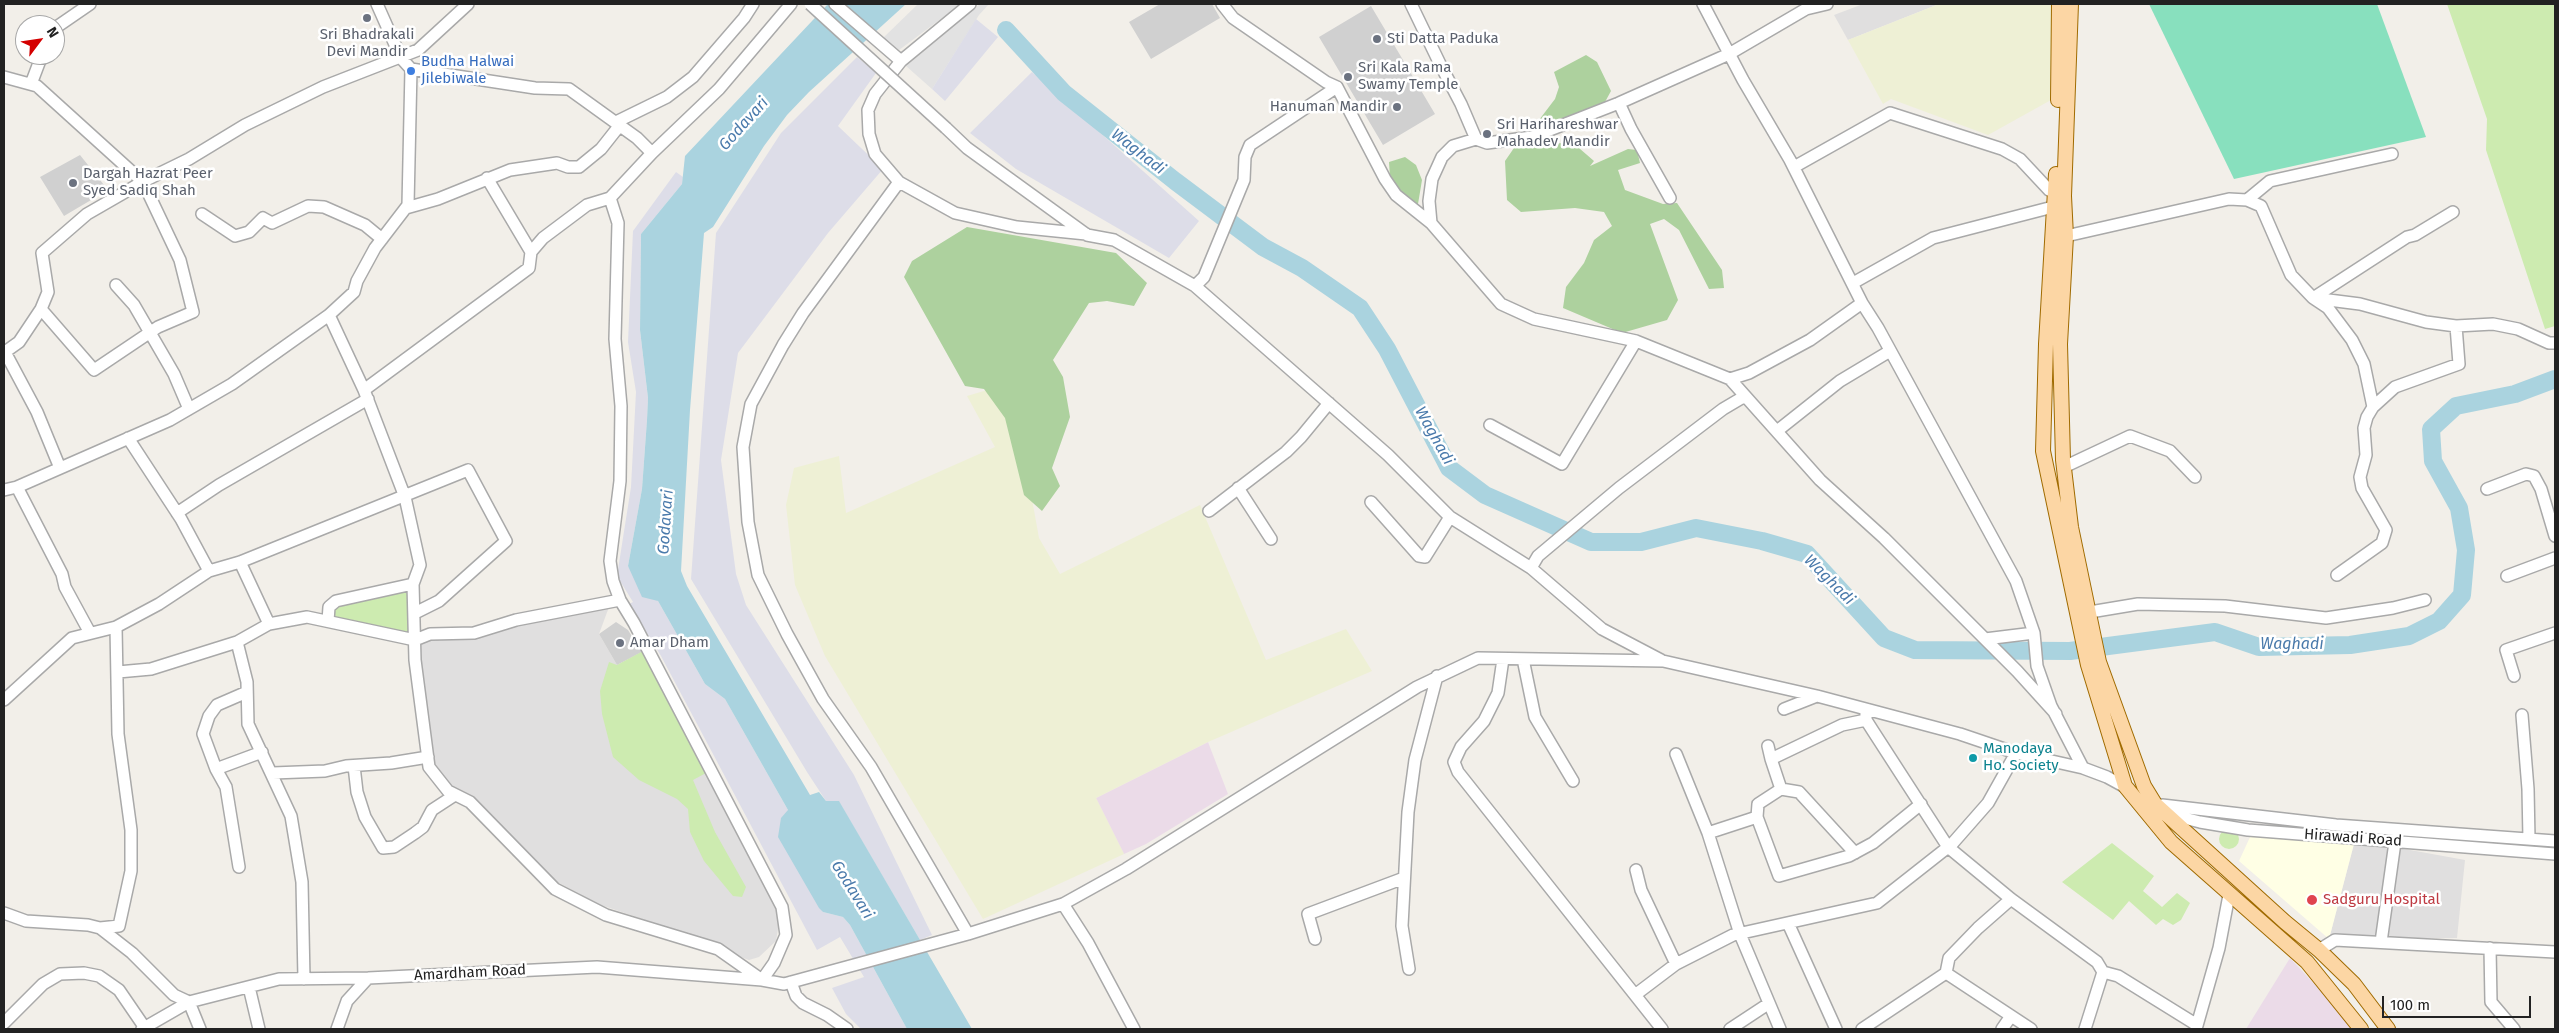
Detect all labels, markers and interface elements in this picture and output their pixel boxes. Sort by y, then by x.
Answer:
marker: Sri Bhadrakali Devi Mandir [361,12,373,24]
north arrow [15,15,65,65]
text: N [43,24,62,41]
place label: Sri Bhadrakali Devi Mandir [320,26,414,61]
place label: Sti Datta Paduka [1387,30,1499,48]
marker: Sti Datta Paduka [1371,33,1383,45]
place label: Budha Halwai Jilebiwale [421,53,514,88]
place label: Sri Kala Rama Swamy Temple [1358,59,1458,94]
marker: Budha Halwai Jilebiwale [405,65,417,77]
marker: Sri Kala Rama Swamy Temple [1342,71,1354,83]
water label: Godavari [715,93,773,155]
place label: Hanuman Mandir [1270,98,1387,116]
marker: Hanuman Mandir [1391,101,1403,113]
place label: Sri Harihareshwar Mahadev Mandir [1497,116,1618,151]
water label: Waghadi [1107,125,1169,179]
marker: Sri Harihareshwar Mahadev Mandir [1481,128,1493,140]
place label: Dargah Hazrat Peer Syed Sadiq Shah [83,165,213,200]
marker: Dargah Hazrat Peer Syed Sadiq Shah [67,177,79,189]
water label: Waghadi [1410,404,1458,468]
water label: Godavari [654,489,678,555]
water label: Waghadi [1800,551,1858,609]
place label: Amar Dham [630,634,709,652]
water label: Waghadi [2260,635,2324,655]
marker: Amar Dham [614,637,626,649]
place label: Manodaya Ho. Society [1983,740,2059,775]
marker: Manodaya Ho. Society [1967,752,1979,764]
street label: Hirawadi Road [2303,826,2403,850]
water label: Godavari [827,857,877,923]
place label: Sadguru Hospital [2323,891,2440,909]
marker: Sadguru Hospital [2305,893,2319,907]
street label: Amardham Road [413,961,527,985]
scale bar [2384,986,2533,1018]
text: 100 m [2390,996,2430,1014]

